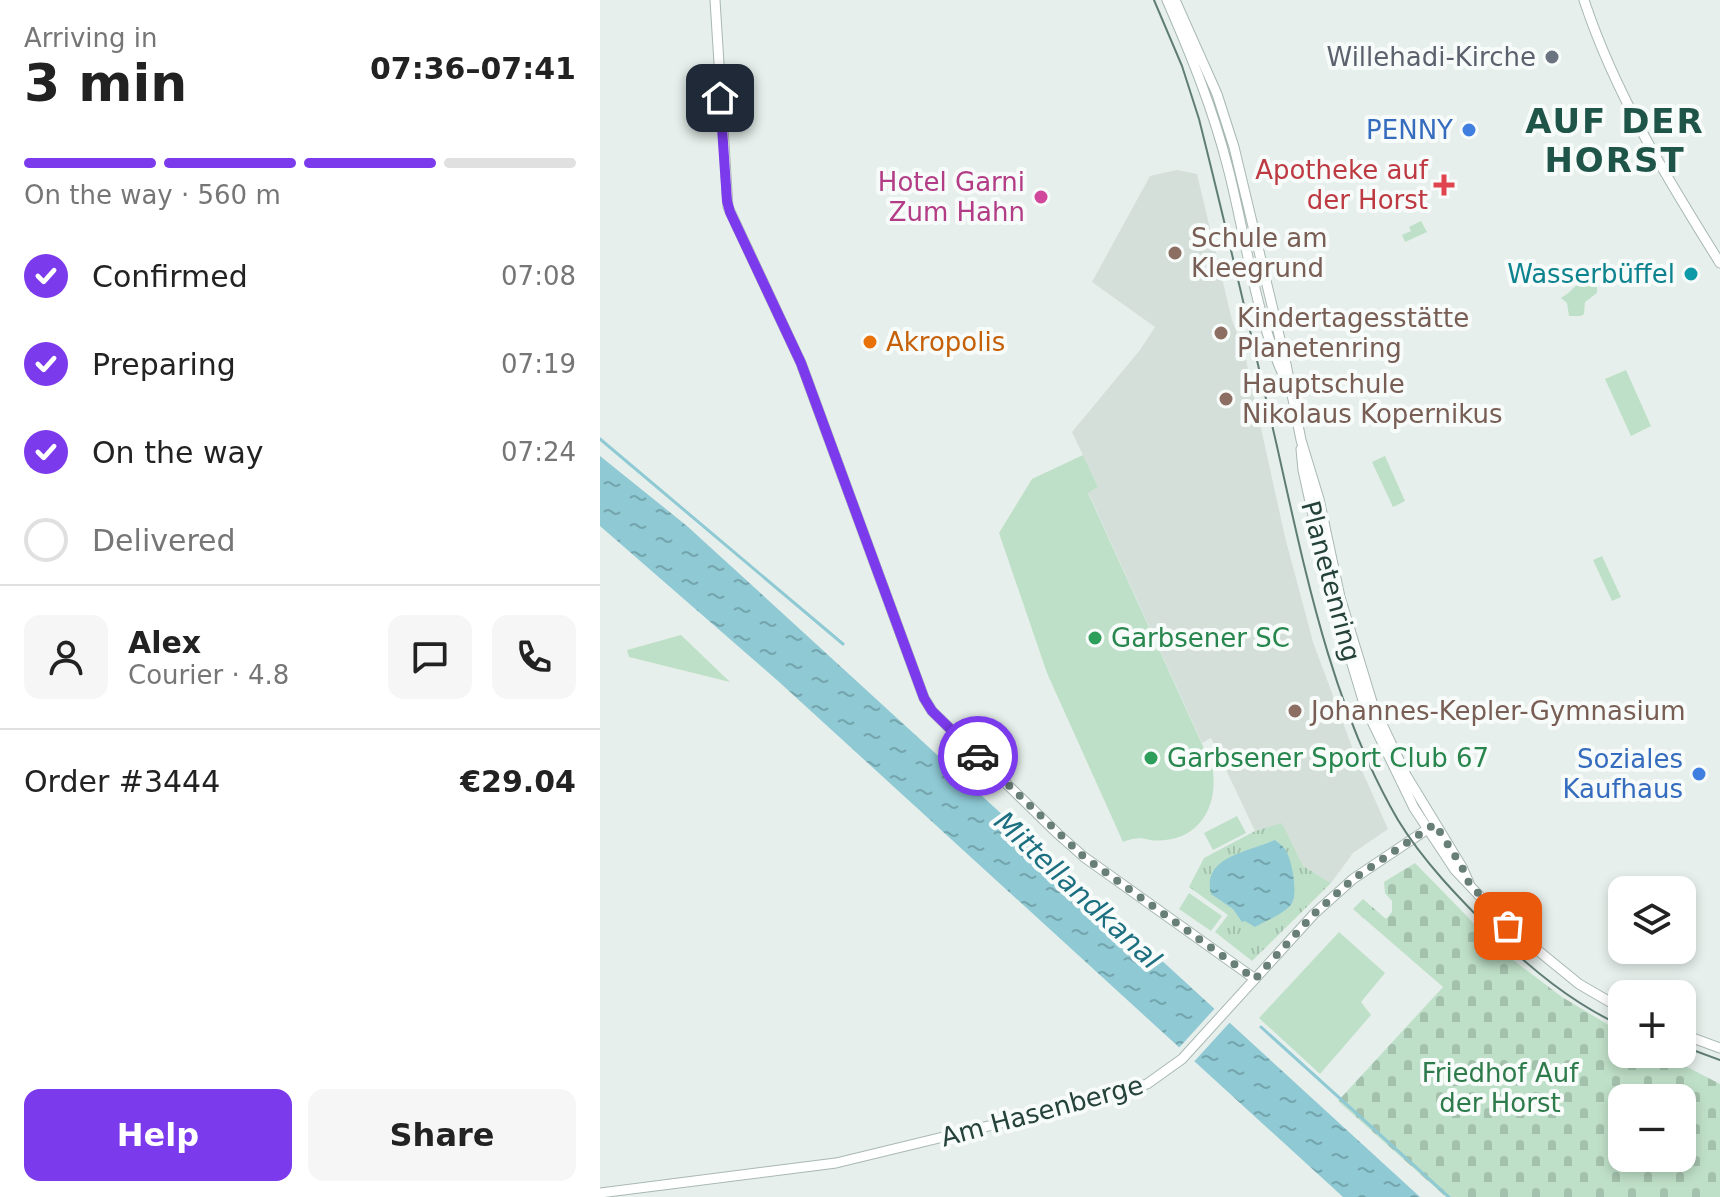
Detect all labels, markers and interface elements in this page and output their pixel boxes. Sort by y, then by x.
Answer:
text: Arriving in [24,23,158,53]
place label: Willehadi-Kirche [1327,42,1536,72]
marker: Willehadi-Kirche [1543,48,1561,66]
text: 07:36–07:41 [370,51,576,86]
text: 3 min [24,53,187,113]
pin [686,64,754,132]
icon: home [698,76,742,120]
district label: AUF DER HORST [1525,101,1705,180]
place label: PENNY [1366,115,1453,145]
marker: PENNY [1460,121,1478,139]
place label: Apotheke auf der Horst [1255,155,1429,215]
place label: Hotel Garni Zum Hahn [878,167,1025,227]
marker: Apotheke auf der Horst [1435,176,1453,194]
text: On the way · 560 m [24,180,281,210]
marker: Hotel Garni Zum Hahn [1032,188,1050,206]
place label: Schule am Kleegrund [1191,223,1328,283]
marker: Schule am Kleegrund [1166,244,1184,262]
icon: check [24,254,68,298]
text: Confirmed [92,259,248,294]
place label: Wasserbüffel [1507,259,1675,289]
text: 07:08 [501,261,576,291]
marker: Wasserbüffel [1682,265,1700,283]
place label: Kindertagesstätte Planetenring [1237,303,1469,363]
marker: Kindertagesstätte Planetenring [1212,324,1230,342]
place label: Akropolis [886,327,1005,357]
marker: Akropolis [861,333,879,351]
icon: check [24,342,68,386]
text: Preparing [92,347,236,382]
text: 07:19 [501,349,576,379]
place label: Hauptschule Nikolaus Kopernikus [1242,369,1503,429]
marker: Hauptschule Nikolaus Kopernikus [1217,390,1235,408]
icon: check [24,430,68,474]
text: On the way [92,435,264,470]
text: 07:24 [501,437,576,467]
street label: Planetenring [1295,497,1367,665]
text: Delivered [92,523,236,558]
button: person [24,615,108,699]
button: chat [388,615,472,699]
button: phone [492,615,576,699]
place label: Garbsener SC [1111,623,1290,653]
text: Alex [128,625,201,660]
marker: Garbsener SC [1086,629,1104,647]
text: Courier · 4.8 [128,660,289,690]
place label: Johannes-Kepler-Gymnasium [1309,696,1686,726]
marker: Johannes-Kepler-Gymnasium [1286,702,1304,720]
courier [938,716,1018,796]
icon: car [956,734,1000,778]
place label: Garbsener Sport Club 67 [1167,743,1489,773]
place label: Soziales Kaufhaus [1562,744,1683,804]
marker: Garbsener Sport Club 67 [1142,749,1160,767]
text: Order #3444 [24,764,220,799]
text: €29.04 [460,764,576,799]
marker: Soziales Kaufhaus [1690,765,1708,783]
water label: Mittellandkanal [988,805,1168,976]
map controls [1608,876,1696,1172]
button: layers [1608,876,1696,964]
pin [1474,892,1542,960]
icon: bag [1486,904,1530,948]
button: + [1608,980,1696,1068]
park label: Friedhof Auf der Horst [1422,1058,1579,1118]
street label: Am Hasenberge [938,1070,1146,1152]
button: − [1608,1084,1696,1172]
button: Help [24,1089,292,1181]
button: Share [308,1089,576,1181]

